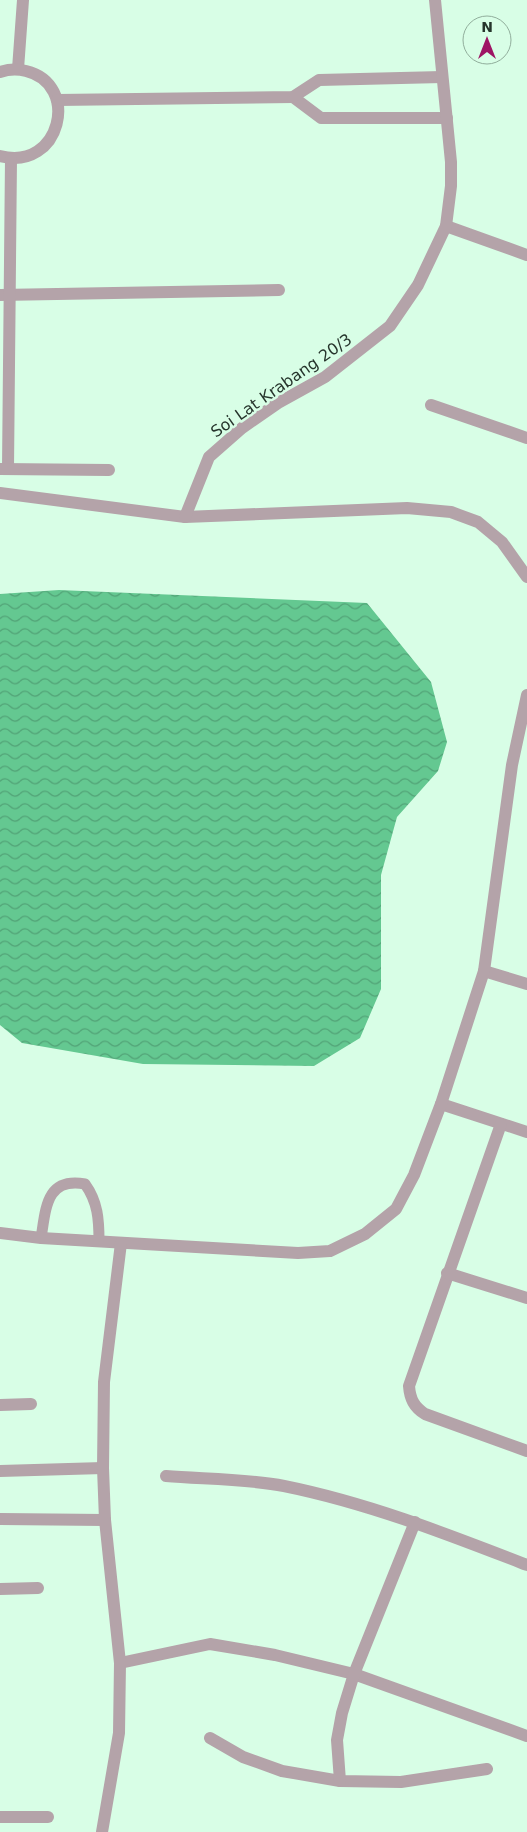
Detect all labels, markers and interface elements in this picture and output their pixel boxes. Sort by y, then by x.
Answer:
north arrow [462,15,512,65]
text: N [481,19,493,35]
street label: Soi Lat Krabang 20/3 [207,330,355,441]

